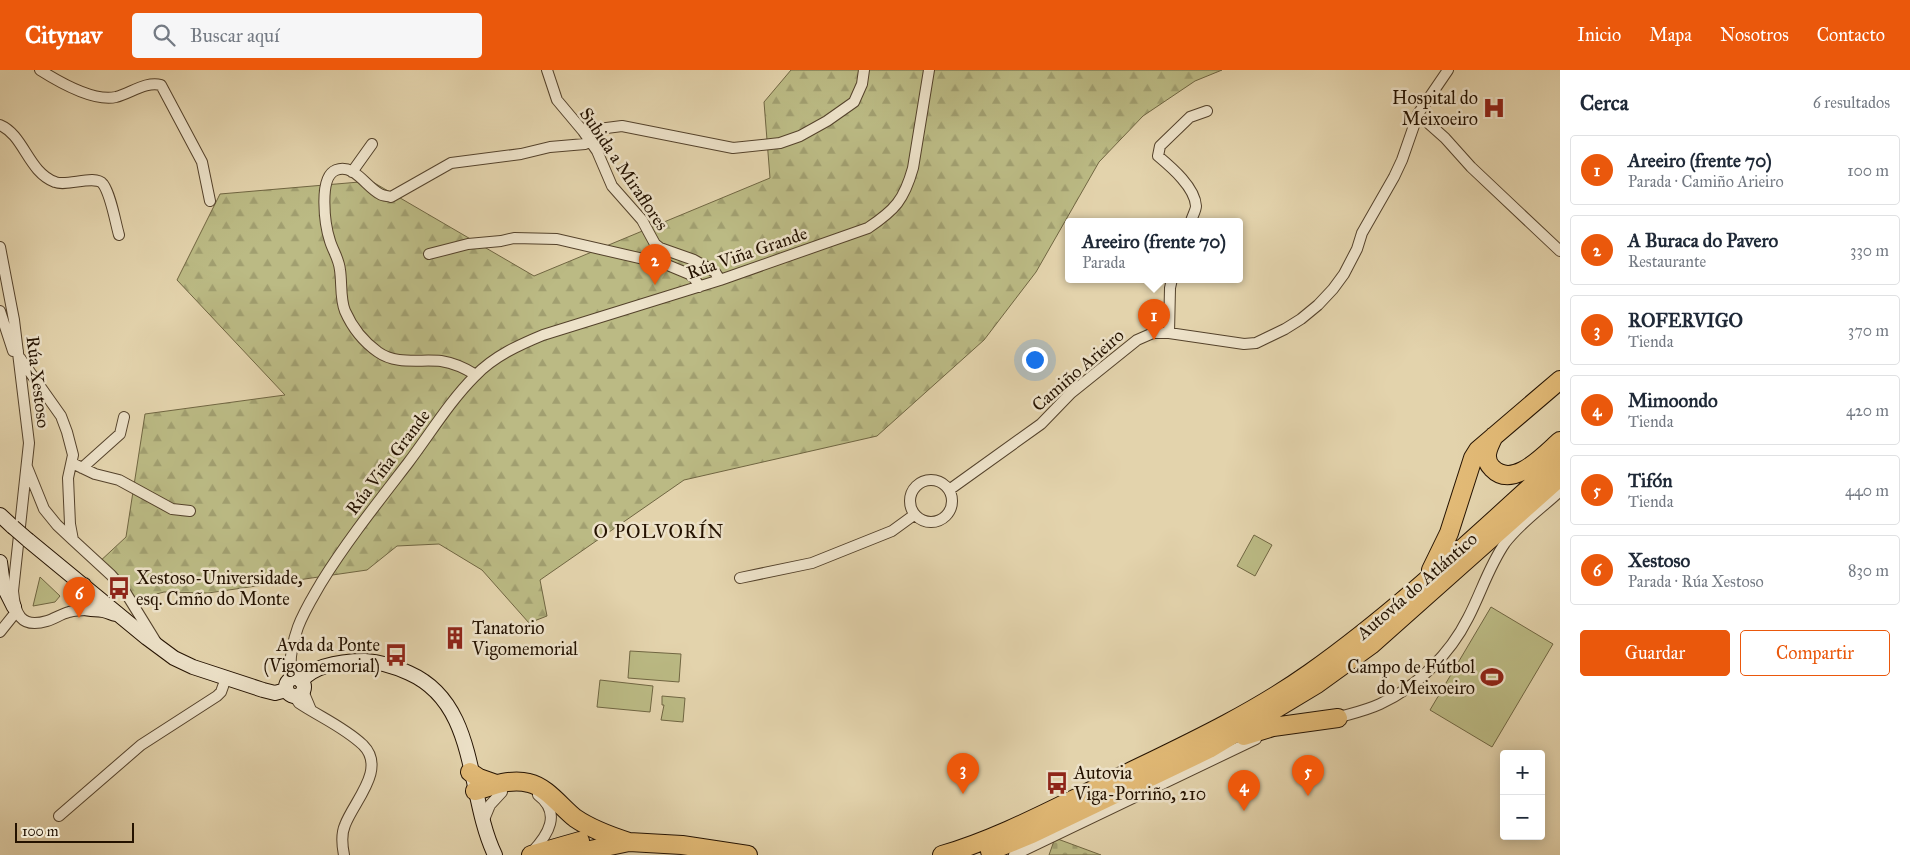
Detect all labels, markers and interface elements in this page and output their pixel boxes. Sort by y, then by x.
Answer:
search box [132,13,482,58]
text: Citynav [25,20,102,50]
icon: search [150,21,178,49]
text: Buscar aquí [190,24,279,47]
text: Inicio [1577,24,1621,46]
text: Mapa [1649,24,1692,46]
text: Nosotros [1720,24,1789,46]
text: Contacto [1817,24,1885,46]
place label: Hospital do Meixoeiro [1392,87,1478,130]
text: Cerca [1580,90,1629,116]
text: 6 resultados [1813,93,1890,112]
hospital icon: Hospital do Meixoeiro [1481,95,1507,121]
street label: Subida a Miraflores [575,103,673,235]
text: Areeiro (frente 70) [1628,149,1772,172]
text: 1 [1594,161,1600,180]
text: 100 m [1847,161,1889,180]
text: Parada · Camiño Arieiro [1628,172,1784,191]
popup [1065,218,1243,283]
street label: Rúa Viña Grande [684,222,810,284]
text: A Buraca do Pavero [1628,229,1778,252]
text: Areeiro (frente 70) [1082,230,1226,253]
text: 2 [1593,241,1601,260]
text: 330 m [1850,241,1889,260]
pin: 2 [639,244,671,285]
text: Restaurante [1628,252,1706,271]
text: Parada [1082,253,1125,272]
pin: 1 [1138,299,1170,340]
text: ROFERVIGO [1628,309,1743,332]
text: 3 [1594,321,1600,340]
text: 370 m [1848,321,1889,340]
street label: Camiño Arieiro [1027,324,1129,416]
text: Tienda [1628,332,1673,351]
street label: Rúa Xestoso [21,335,55,429]
your location [1022,347,1048,373]
text: Mimoondo [1628,389,1718,412]
text: 4 [1593,401,1601,420]
text: 420 m [1846,401,1889,420]
street label: Rúa Viña Grande [341,405,435,519]
text: Tienda [1628,412,1673,431]
text: Tifón [1628,469,1673,492]
text: 5 [1593,481,1601,500]
text: 440 m [1845,481,1889,500]
text: Tienda [1628,492,1673,511]
district label: O POLVORÍN [594,519,724,543]
street label: Autovía do Atlántico [1351,528,1482,645]
text: Xestoso [1628,549,1690,572]
text: 6 [1593,561,1601,580]
text: 830 m [1848,561,1889,580]
place label: Xestoso-Universidade, esq. Cmño do Monte [136,567,303,611]
text: Parada · Rúa Xestoso [1628,572,1764,591]
bus stop icon: Xestoso-Universidade, esq. Cmño do Monte [106,575,132,601]
pin: 6 [63,577,95,618]
place label: Tanatorio Vigomemorial [471,617,578,661]
building icon: Tanatorio Vigomemorial [442,625,468,651]
button: Guardar [1580,630,1730,676]
button: Compartir [1740,630,1890,676]
place label: Avda da Ponte (Vigomemorial) [263,634,380,678]
bus stop icon: Avda da Ponte (Vigomemorial) [383,642,409,668]
place label: Campo de Fútbol do Meixoeiro [1347,656,1475,699]
sports icon: Campo de Fútbol do Meixoeiro [1479,664,1505,690]
map controls [1500,750,1545,840]
button: + [1500,750,1545,795]
pin: 3 [947,753,979,794]
pin: 5 [1292,755,1324,796]
place label: Autovia Viga-Porriño, 210 [1073,762,1206,806]
bus stop icon: Autovia Viga-Porriño, 210 [1044,770,1070,796]
pin: 4 [1228,770,1260,811]
button: − [1500,795,1545,840]
scale bar [15,820,134,843]
text: 100 m [22,823,59,840]

